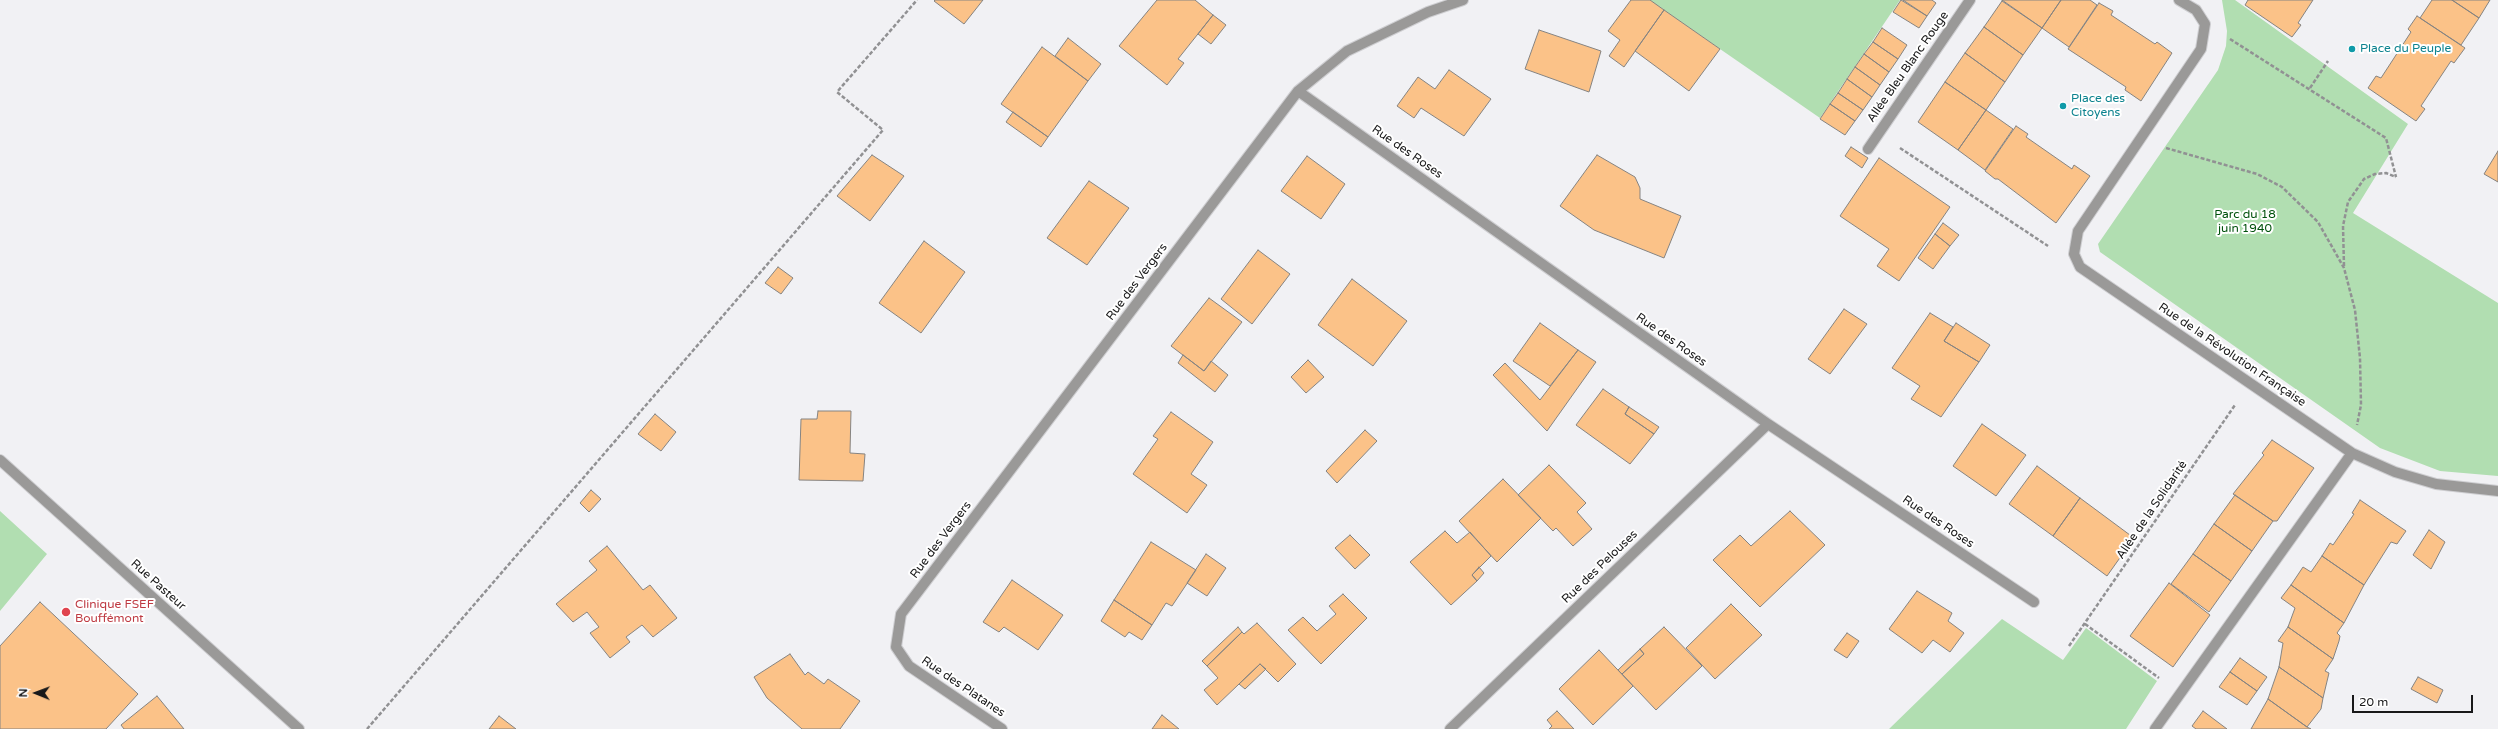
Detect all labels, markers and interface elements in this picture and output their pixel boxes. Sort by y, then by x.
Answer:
street label: Allée Bleu Blanc Rouge [1864,9,1952,125]
place label: Place du Peuple [2360,42,2451,56]
marker: Place du Peuple [2347,44,2357,54]
place label: Place des Citoyens [2071,92,2125,120]
marker: Place des Citoyens [2058,101,2068,111]
street label: Rue des Roses [1369,122,1445,182]
park label: Parc du 18 juin 1940 [2214,208,2276,236]
street label: Rue des Vergers [1103,241,1171,323]
street label: Rue de la Révolution Française [2155,300,2309,410]
street label: Rue des Roses [1633,310,1709,370]
street label: Allée de la Solidarité [2114,458,2190,562]
street label: Rue des Roses [1900,493,1976,551]
street label: Rue des Vergers [907,499,975,581]
street label: Rue des Pelouses [1559,527,1641,607]
street label: Rue Pasteur [127,557,189,613]
place label: Clinique FSEF Bouffémont [75,598,154,626]
marker: Clinique FSEF Bouffémont [60,606,72,618]
street label: Rue des Platanes [918,654,1008,720]
north arrow [16,673,56,713]
scale bar [2354,687,2475,713]
text: N [17,688,30,697]
text: 20 m [2359,695,2388,709]

